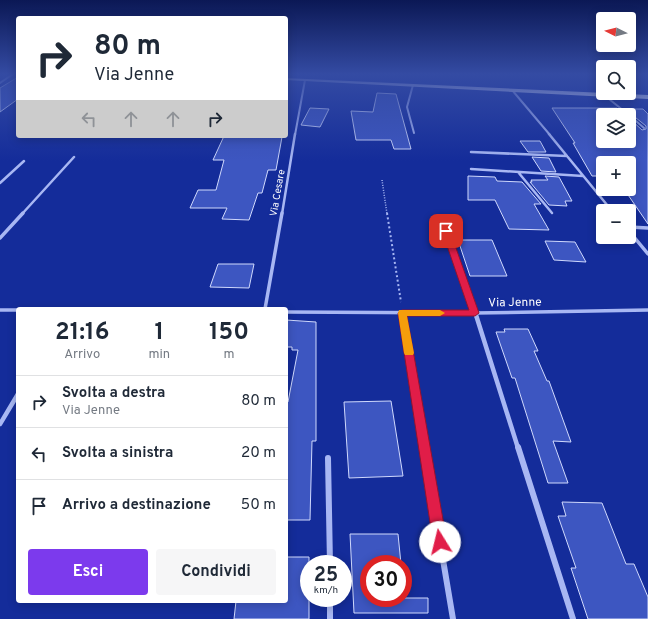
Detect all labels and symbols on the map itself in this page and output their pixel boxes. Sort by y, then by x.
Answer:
north arrow [596,12,636,52]
street label: Via Cesare [267,168,289,218]
pin [429,214,463,248]
street label: Via Jenne [488,295,542,311]
position arrow [419,521,461,563]
speed limit sign: 30 [360,555,412,607]

